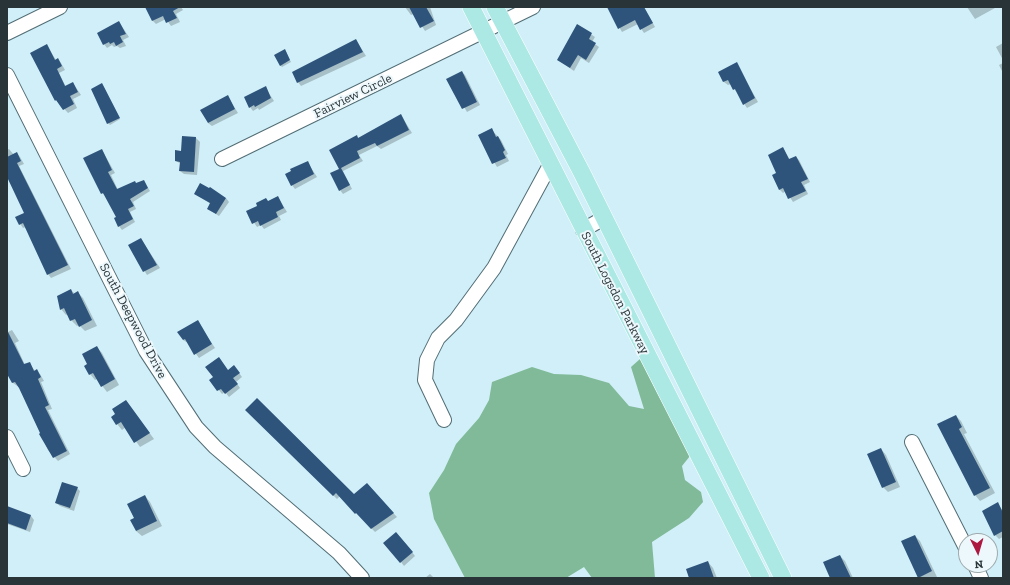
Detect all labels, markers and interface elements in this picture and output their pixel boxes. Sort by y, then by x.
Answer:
street label: Fairview Circle [312,70,394,122]
street label: South Logsdon Parkway [577,229,653,357]
street label: South Deepwood Drive [96,261,170,381]
north arrow [958,533,998,573]
text: N [974,558,984,571]

